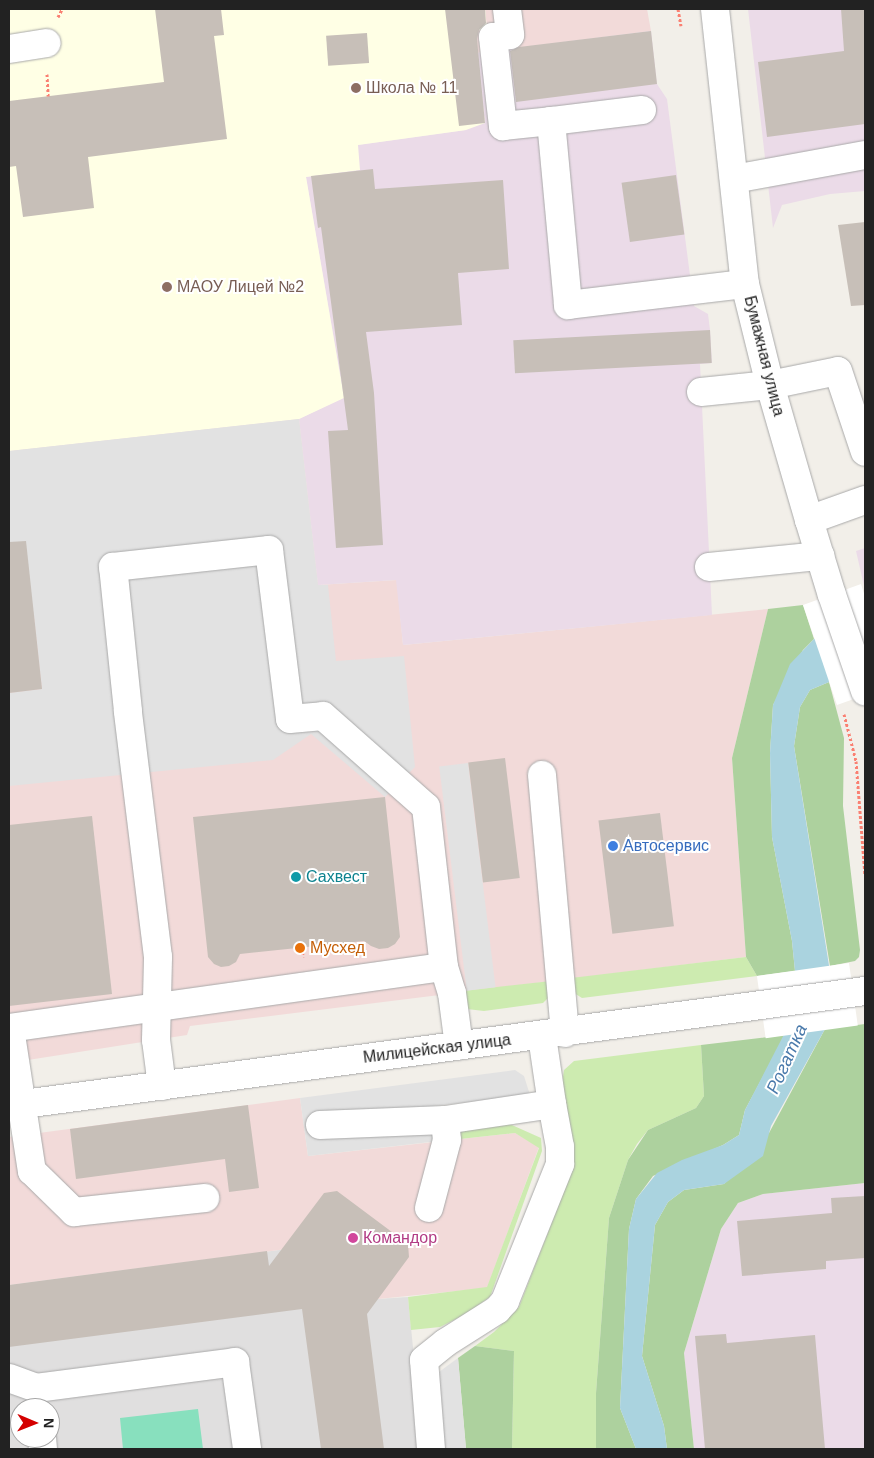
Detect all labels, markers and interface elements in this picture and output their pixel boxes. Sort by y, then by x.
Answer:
place label: Школа № 11 [366,78,457,98]
marker: Школа № 11 [350,82,362,94]
place label: МАОУ Лицей №2 [177,277,304,297]
marker: МАОУ Лицей №2 [161,281,173,293]
street label: Бумажная улица [740,294,788,418]
place label: Автосервис [623,836,709,856]
marker: Автосервис [607,840,619,852]
place label: Сахвест [306,867,367,887]
marker: Сахвест [290,871,302,883]
place label: Мусхед [310,938,365,958]
marker: Мусхед [294,942,306,954]
water label: Рогатка [762,1021,812,1097]
street label: Милицейская улица [362,1030,512,1068]
place label: Командор [363,1228,437,1248]
marker: Командор [347,1232,359,1244]
north arrow [10,1398,60,1448]
text: N [41,1418,57,1428]

